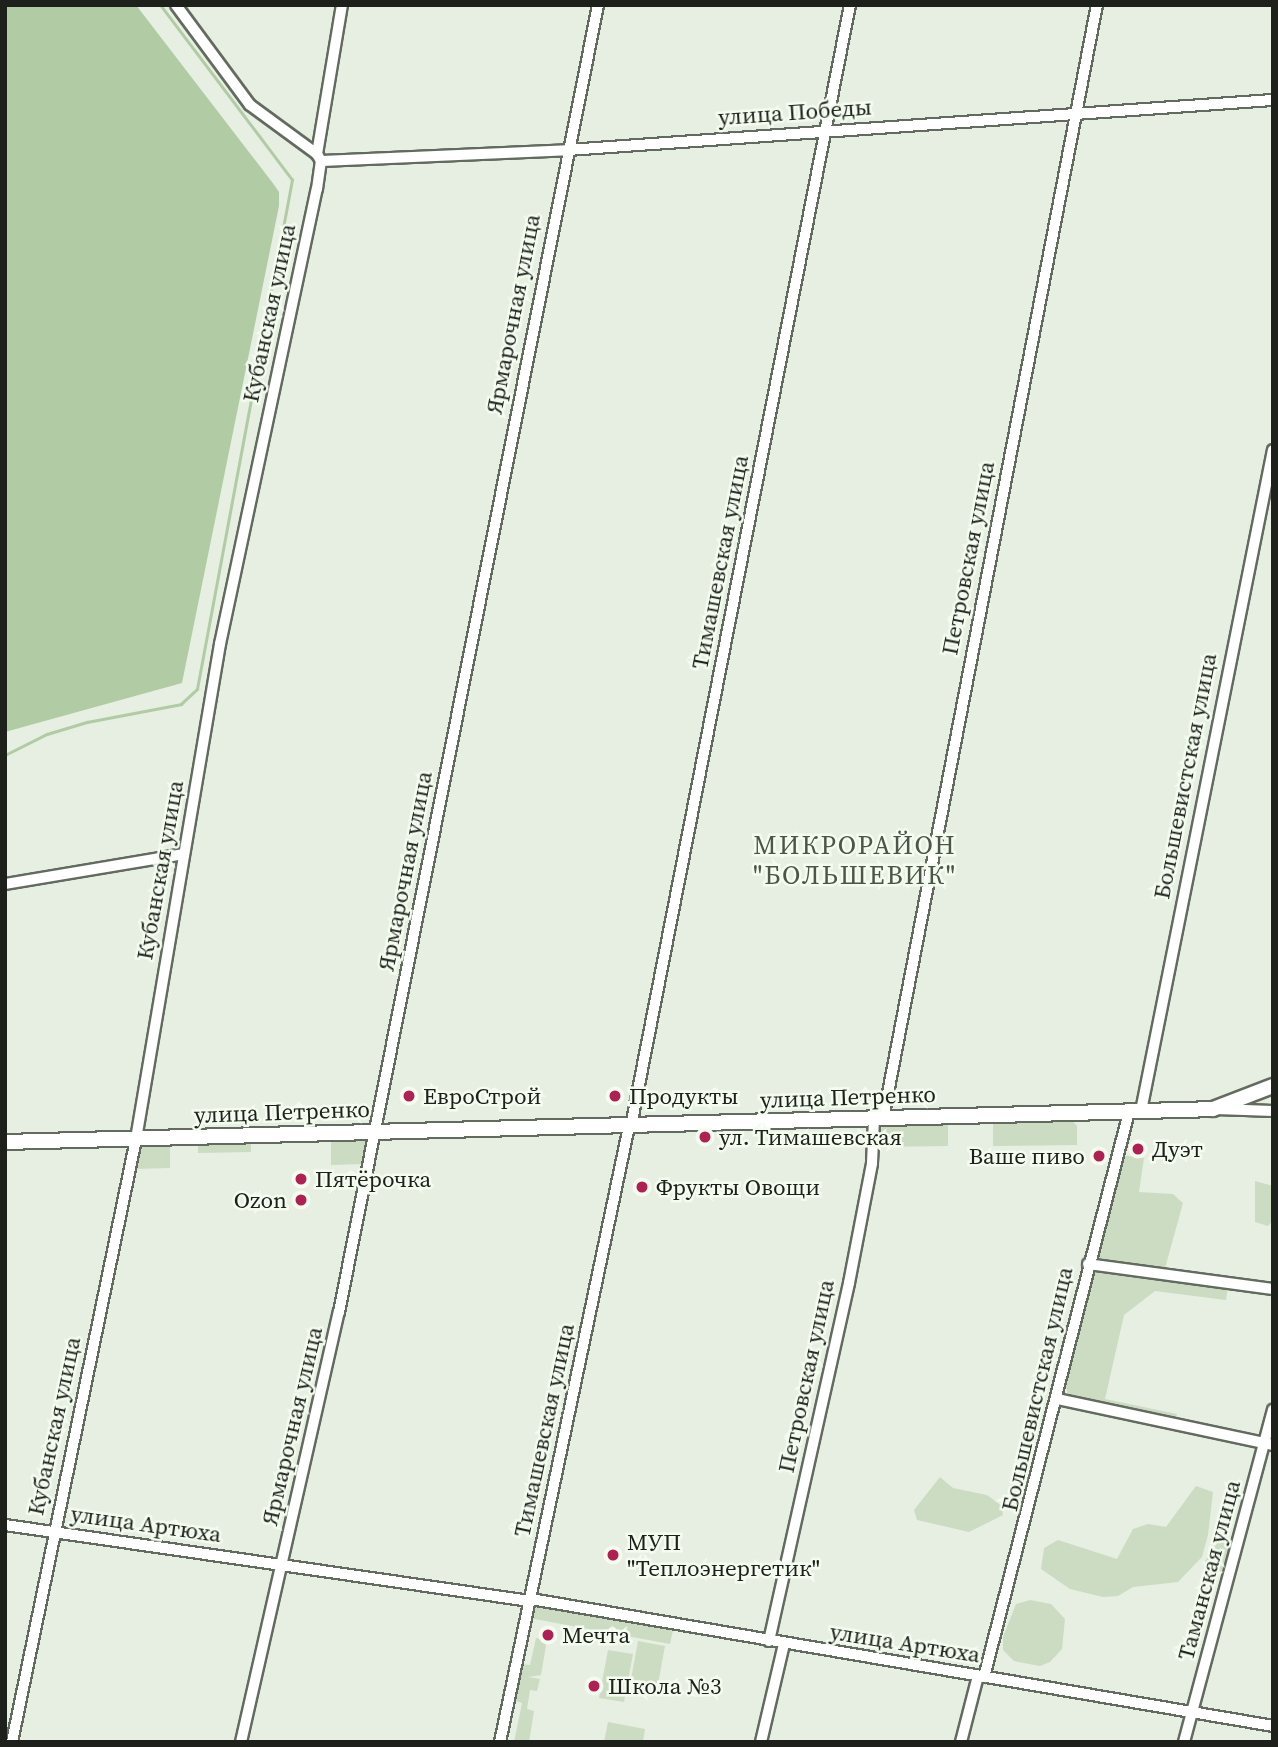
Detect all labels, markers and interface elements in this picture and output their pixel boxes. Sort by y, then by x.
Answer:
street label: улица Победы [717,93,873,131]
street label: Ярмарочная улица [480,212,546,416]
street label: Кубанская улица [237,221,301,405]
street label: Тимашевская улица [686,453,754,671]
street label: Петровская улица [936,459,1000,657]
street label: Большевистская улица [1148,651,1222,901]
street label: Ярмарочная улица [372,769,438,973]
street label: Кубанская улица [131,778,189,962]
district label: МИКРОРАЙОН "БОЛЬШЕВИК" [754,830,956,892]
street label: улица Петренко [760,1080,936,1114]
place label: ЕвроСтрой [423,1082,541,1110]
place label: Продукты [629,1082,738,1110]
marker: ЕвроСтрой [401,1088,417,1104]
marker: Продукты [607,1088,623,1104]
street label: улица Петренко [194,1095,370,1129]
place label: ул. Тимашевская [719,1123,902,1151]
marker: ул. Тимашевская [697,1129,713,1145]
place label: Дуэт [1152,1135,1203,1163]
marker: Дуэт [1130,1141,1146,1157]
place label: Ваше пиво [969,1142,1085,1170]
marker: Ваше пиво [1091,1148,1107,1164]
place label: Пятёрочка [315,1165,431,1193]
marker: Пятёрочка [293,1171,309,1187]
place label: Фрукты Овощи [656,1173,820,1201]
marker: Фрукты Овощи [634,1179,650,1195]
place label: Ozon [234,1186,287,1214]
marker: Ozon [293,1192,309,1208]
street label: Большевистская улица [995,1264,1079,1514]
street label: Петровская улица [772,1277,840,1475]
street label: Тимашевская улица [508,1321,580,1539]
street label: Ярмарочная улица [256,1324,328,1528]
street label: Кубанская улица [22,1334,86,1518]
street label: Таманская улица [1172,1477,1246,1663]
street label: улица Артюха [69,1500,223,1548]
place label: МУП "Теплоэнергетик" [627,1528,820,1582]
marker: МУП "Теплоэнергетик" [605,1547,621,1563]
street label: улица Артюха [828,1618,982,1668]
place label: Мечта [562,1621,630,1649]
marker: Мечта [540,1627,556,1643]
place label: Школа №3 [608,1672,721,1700]
marker: Школа №3 [586,1678,602,1694]

